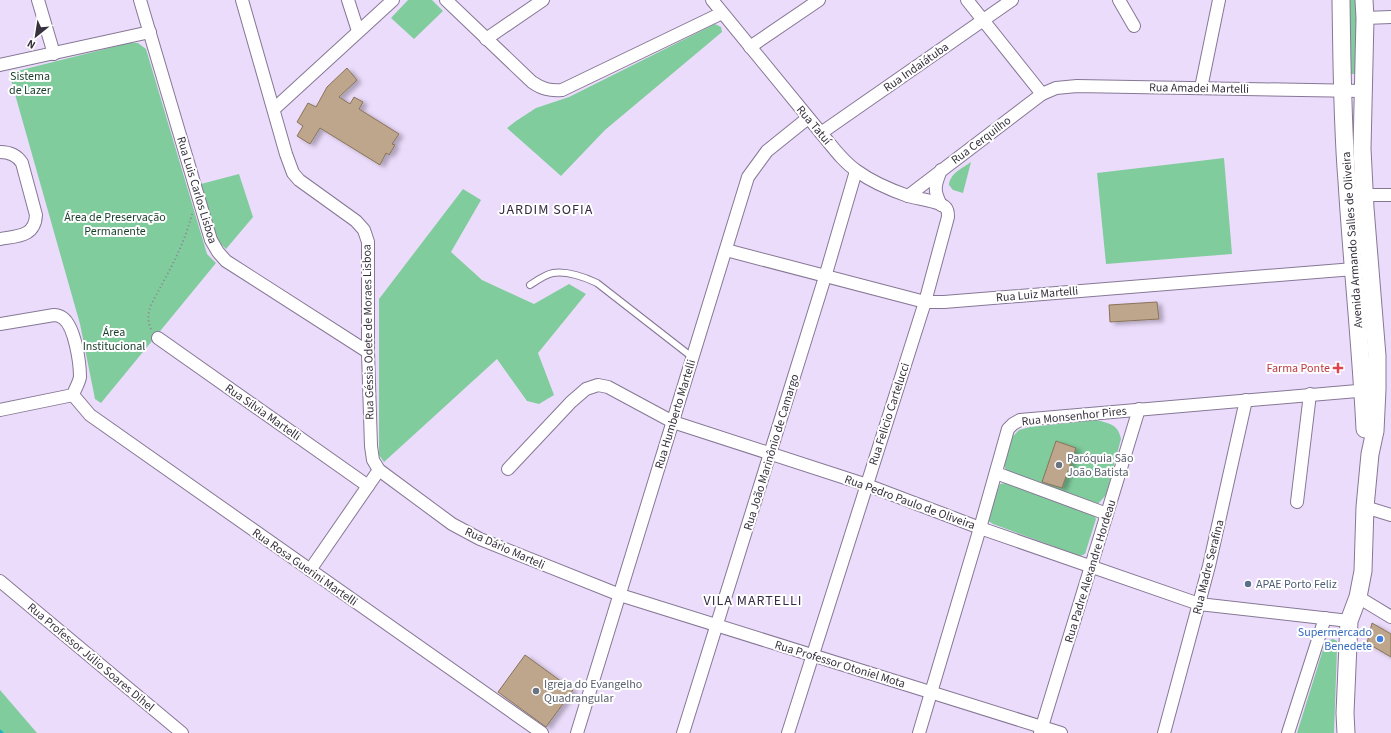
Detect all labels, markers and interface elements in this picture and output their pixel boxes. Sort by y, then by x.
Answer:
north arrow [16,16,56,56]
text: N [24,36,38,53]
street label: Rua Indaiátuba [880,39,952,96]
park label: Sistema de Lazer [9,68,52,99]
street label: Rua Amadei Martelli [1149,79,1249,98]
street label: Rua Tatuí [792,102,836,150]
street label: Rua Cerquilho [948,112,1015,169]
street label: Rua Luis Carlos Lisboa [172,134,221,246]
street label: Avenida Armando Salles de Oliveira [1338,151,1367,329]
district label: JARDIM SOFIA [499,200,593,220]
park label: Área de Preservação Permanente [64,209,166,240]
street label: Rua Géssia Odete de Moraes Lisboa [358,244,379,420]
street label: Rua Luiz Martelli [995,282,1079,307]
park label: Área Institucional [83,324,145,355]
street label: Rua Humberto Martelli [651,357,700,471]
place label: Farma Ponte [1266,360,1330,377]
street label: Rua Felicio Cartelucci [865,361,914,468]
marker: Farma Ponte [1333,363,1343,373]
street label: Rua João Marinônio de Camargo [740,372,803,532]
street label: Rua Silvia Martelli [221,380,304,445]
street label: Rua Monsenhor Pires [1021,403,1127,430]
place label: Paróquia São João Batista [1067,450,1133,481]
marker: Paróquia São João Batista [1054,460,1064,470]
street label: Rua Pedro Paulo de Oliveira [842,471,978,534]
street label: Rua Padre Alexandre Hordeau [1061,497,1120,645]
street label: Rua Madre Serafina [1189,518,1228,616]
street label: Rua Dário Marteli [462,523,548,574]
street label: Rua Rosa Guerini Martelli [249,525,361,610]
place label: APAE Porto Feliz [1256,576,1337,593]
marker: APAE Porto Feliz [1243,579,1253,589]
district label: VILA MARTELLI [704,591,802,611]
street label: Rua Professor Júlio Soares Dihel [24,599,158,716]
place label: Supermercado Benedete [1298,624,1372,655]
marker: Supermercado Benedete [1375,634,1385,644]
street label: Rua Professor Otoniel Mota [772,637,907,692]
place label: Igreja do Evangelho Quadrangular [544,676,642,707]
marker: Igreja do Evangelho Quadrangular [531,686,541,696]

